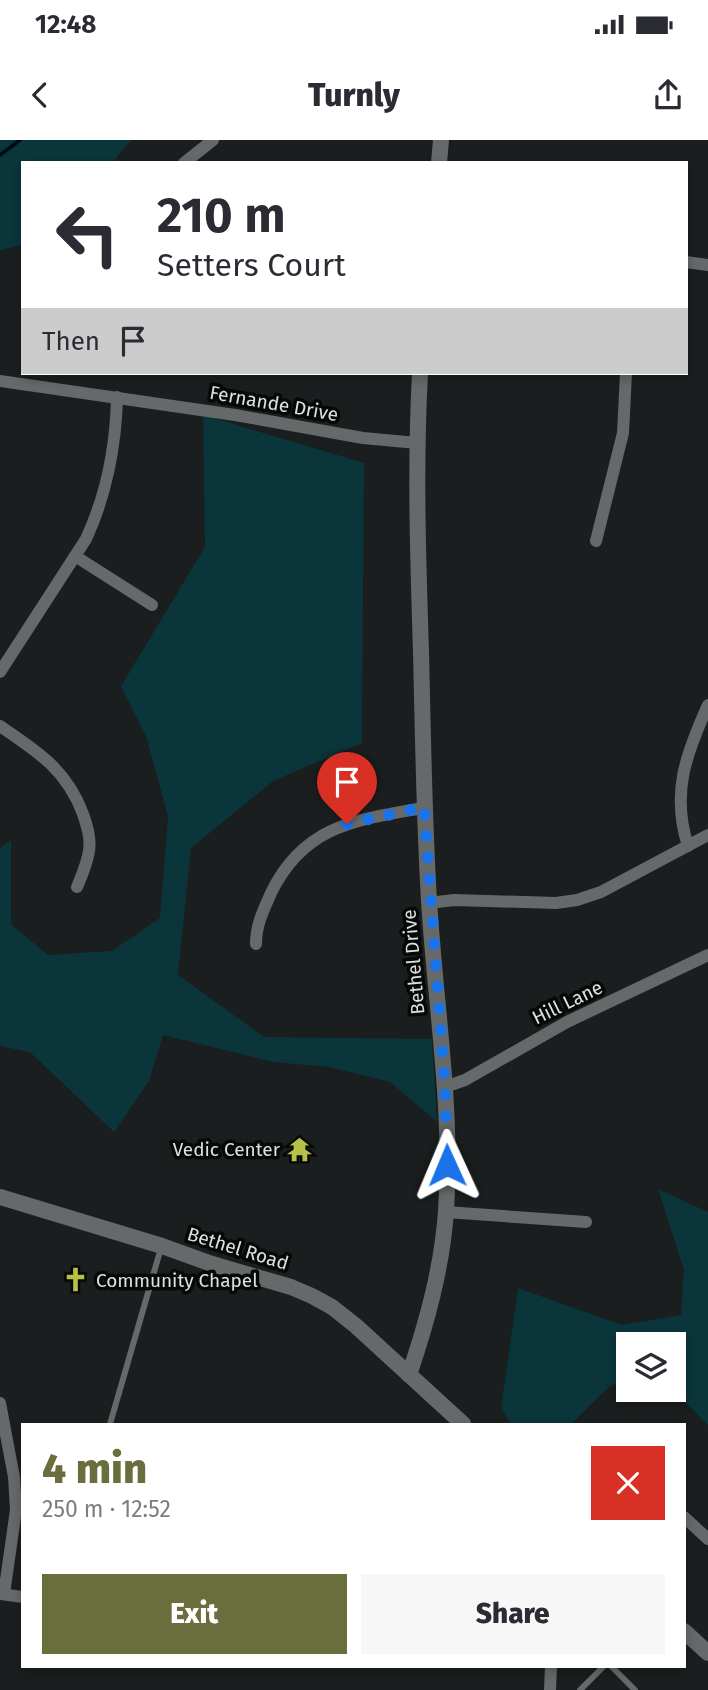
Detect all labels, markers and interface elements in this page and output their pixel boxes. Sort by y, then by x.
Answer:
text: 12:48 [35,9,96,40]
icon: back [21,76,59,114]
text: Turnly [308,76,400,114]
icon: share [649,76,687,114]
text: 210 m [157,186,286,245]
icon: left [42,189,133,280]
text: Setters Court [157,246,346,284]
icon: arrive [114,322,152,360]
text: Then [42,326,100,357]
street label: Fernande Drive [208,381,340,426]
pin [317,752,377,824]
icon: arrive [328,763,366,801]
street label: Bethel Drive [397,908,430,1015]
street label: Hill Lane [528,976,606,1029]
position arrow [410,1128,484,1202]
temple icon: Vedic Center [286,1135,314,1163]
place label: Vedic Center [173,1138,281,1161]
street label: Bethel Road [184,1222,291,1275]
church icon: Community Chapel [62,1266,90,1294]
place label: Community Chapel [96,1269,258,1292]
map controls [616,1332,686,1402]
button: layers [616,1332,686,1402]
text: 4 min [42,1444,147,1494]
button: close [591,1446,665,1520]
text: 250 m · 12:52 [42,1495,171,1523]
button: Exit [42,1574,347,1654]
button: Share [361,1574,665,1654]

